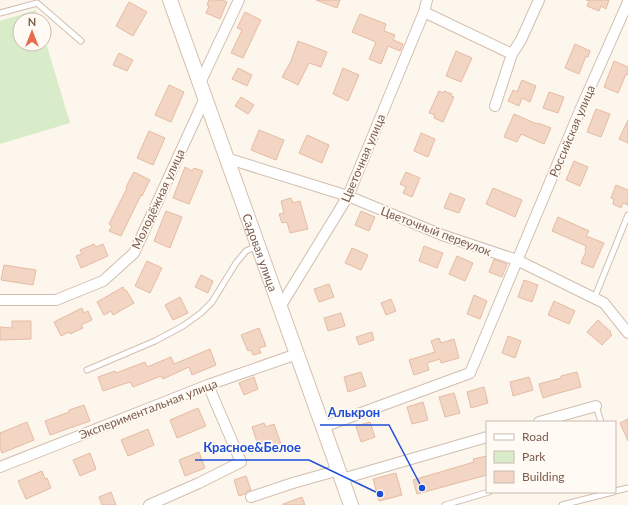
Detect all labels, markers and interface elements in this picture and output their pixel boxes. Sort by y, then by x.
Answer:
north arrow [12,12,52,52]
text: N [28,15,36,28]
street label: Российская улица [546,83,598,179]
street label: Цветочная улица [338,111,388,205]
street label: Молодёжная улица [128,147,188,251]
street label: Цветочный переулок [379,203,494,259]
street label: Садовая улица [240,211,281,293]
street label: Экспериментальная улица [77,376,219,442]
callout: Алькрон [320,400,389,425]
text: Алькрон [327,404,380,420]
legend [486,421,616,493]
text: Road [522,429,549,444]
callout: Красное&Белое [195,435,309,460]
text: Красное&Белое [203,439,301,455]
text: Park [522,449,546,464]
text: Building [522,469,565,484]

